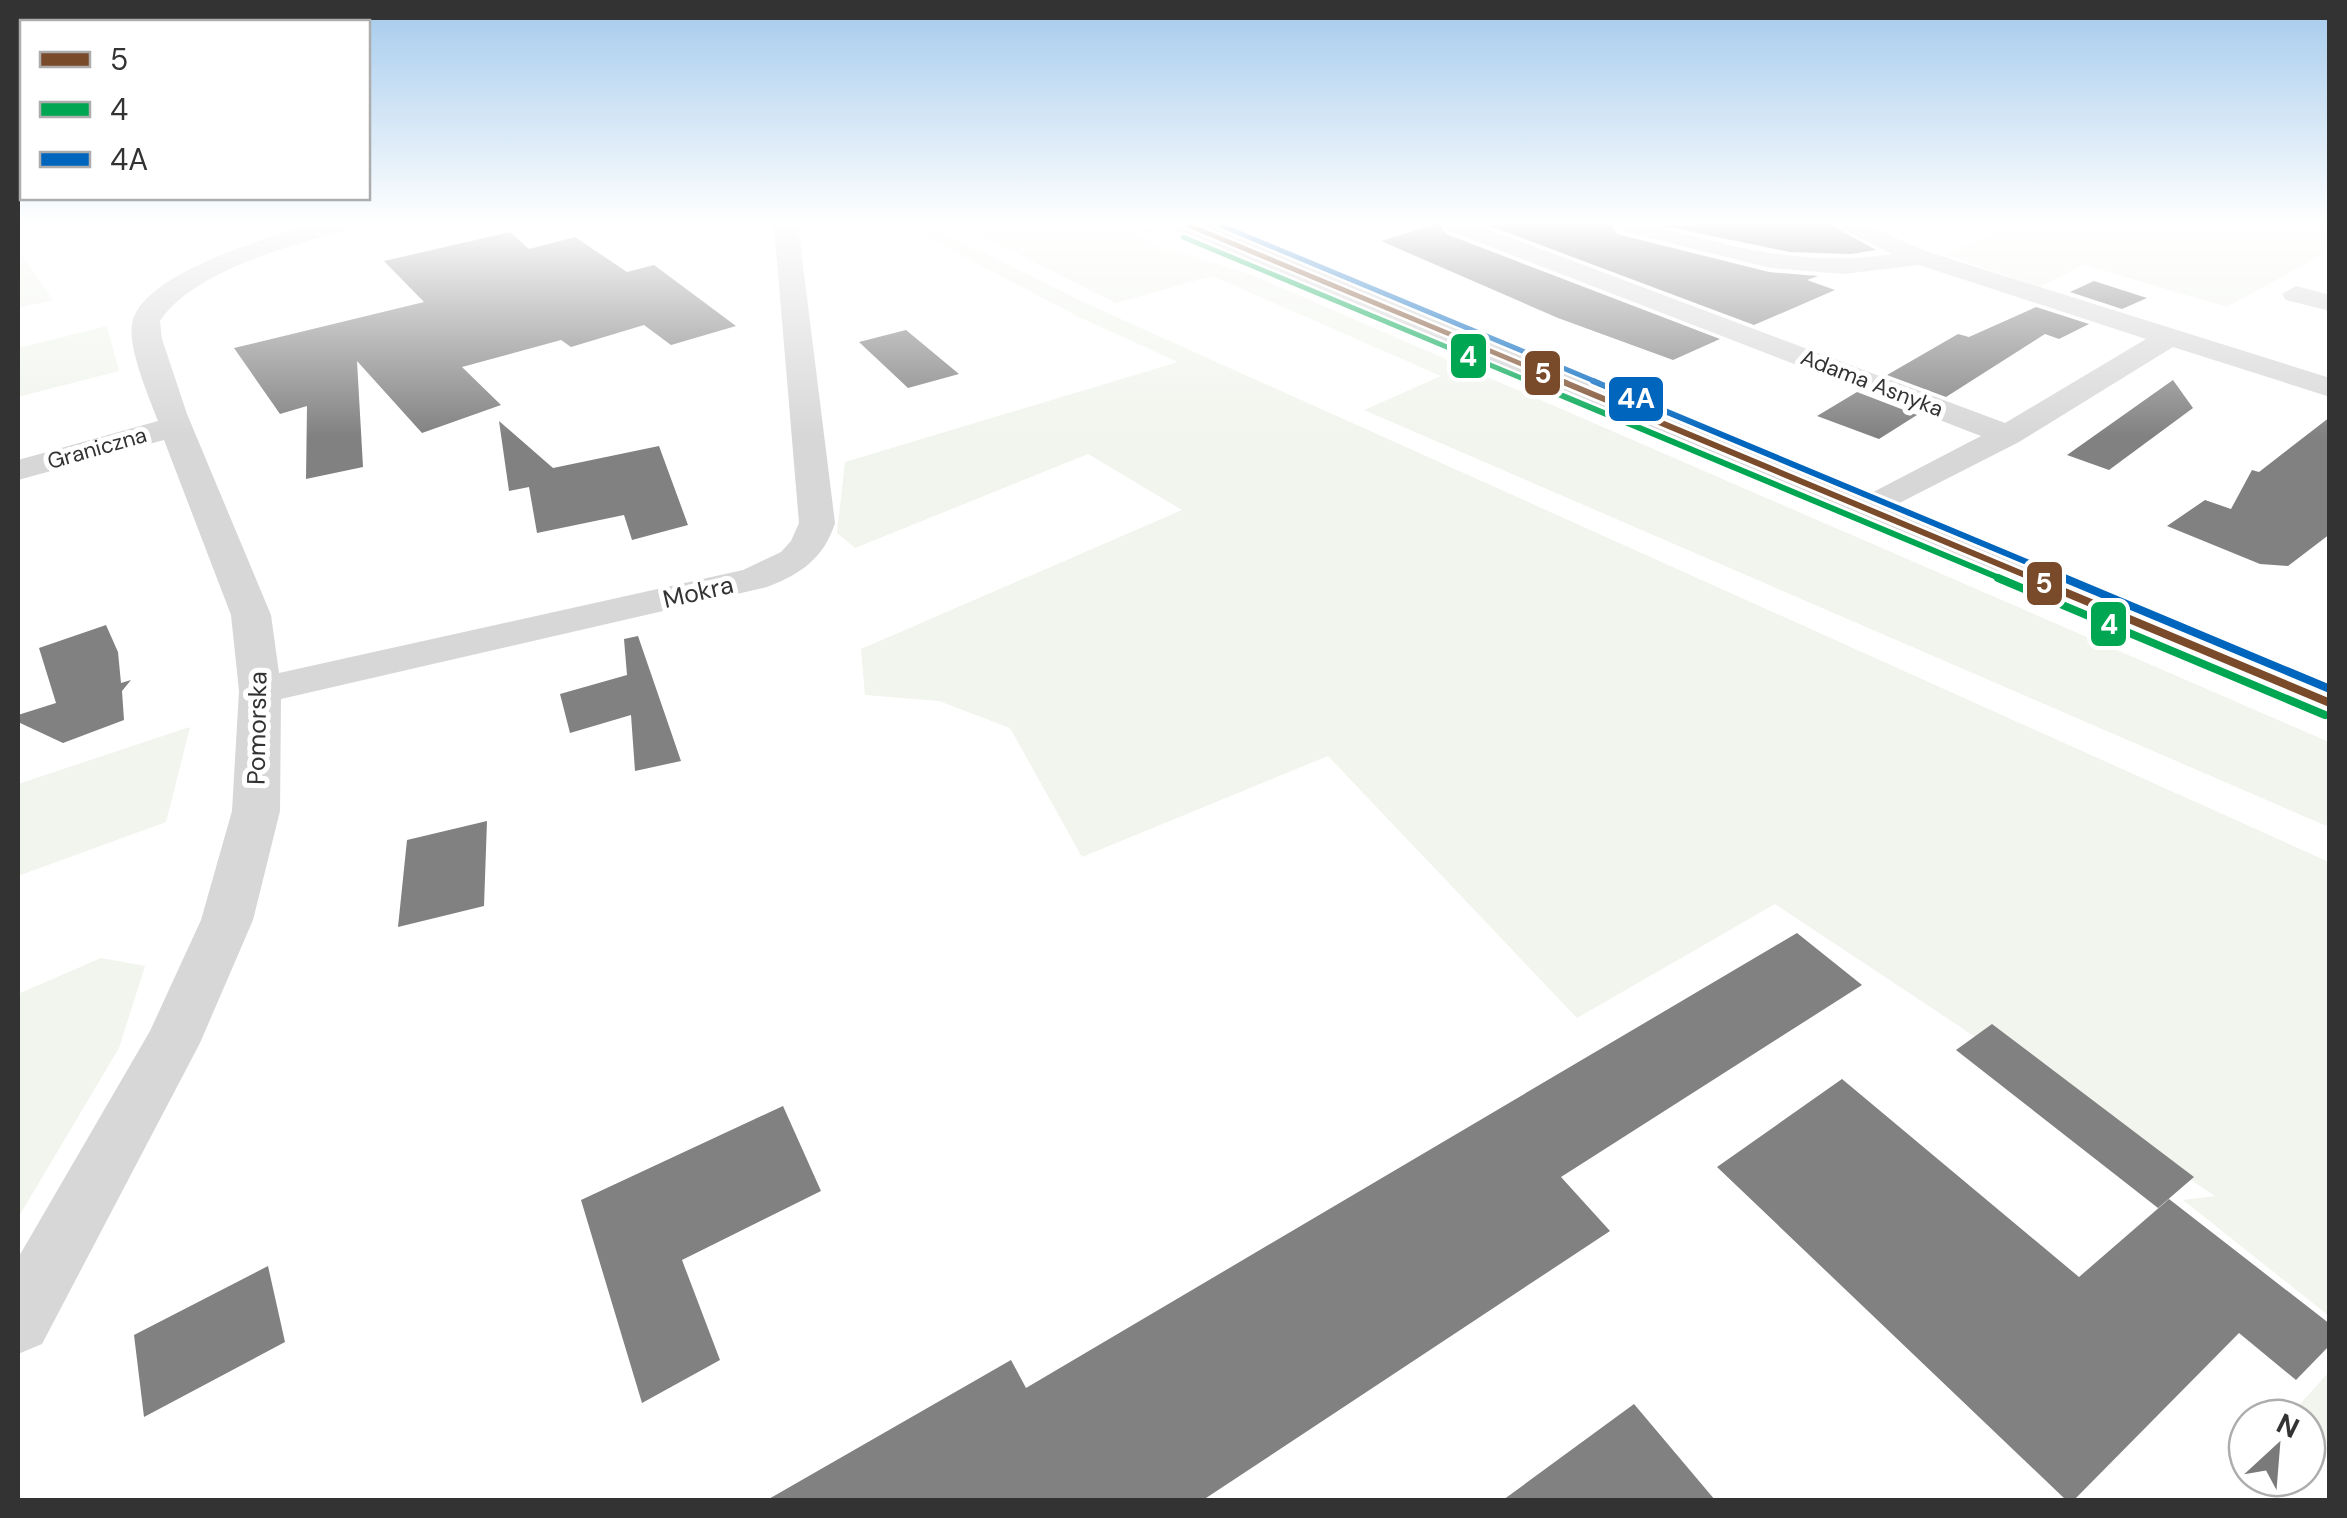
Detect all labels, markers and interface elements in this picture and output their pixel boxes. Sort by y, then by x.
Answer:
legend [20,20,370,200]
text: 5 [110,40,128,79]
text: 4 [110,90,128,129]
text: 4A [110,140,148,179]
line badge: 4 [1449,332,1488,380]
text: 4 [1459,338,1477,375]
street label: Adama Asnyka [1797,343,1947,423]
line badge: 5 [1523,349,1562,397]
text: 5 [1534,355,1552,392]
line badge: 4A [1607,375,1665,423]
text: 4A [1617,380,1655,417]
street label: Graniczna [44,420,150,476]
line badge: 5 [2025,560,2064,607]
text: 5 [2035,565,2053,602]
street label: Mokra [660,568,736,616]
line badge: 4 [2089,600,2128,648]
text: 4 [2100,606,2118,643]
street label: Pomorska [240,671,274,785]
north arrow [2227,1398,2327,1498]
text: N [2270,1405,2305,1447]

